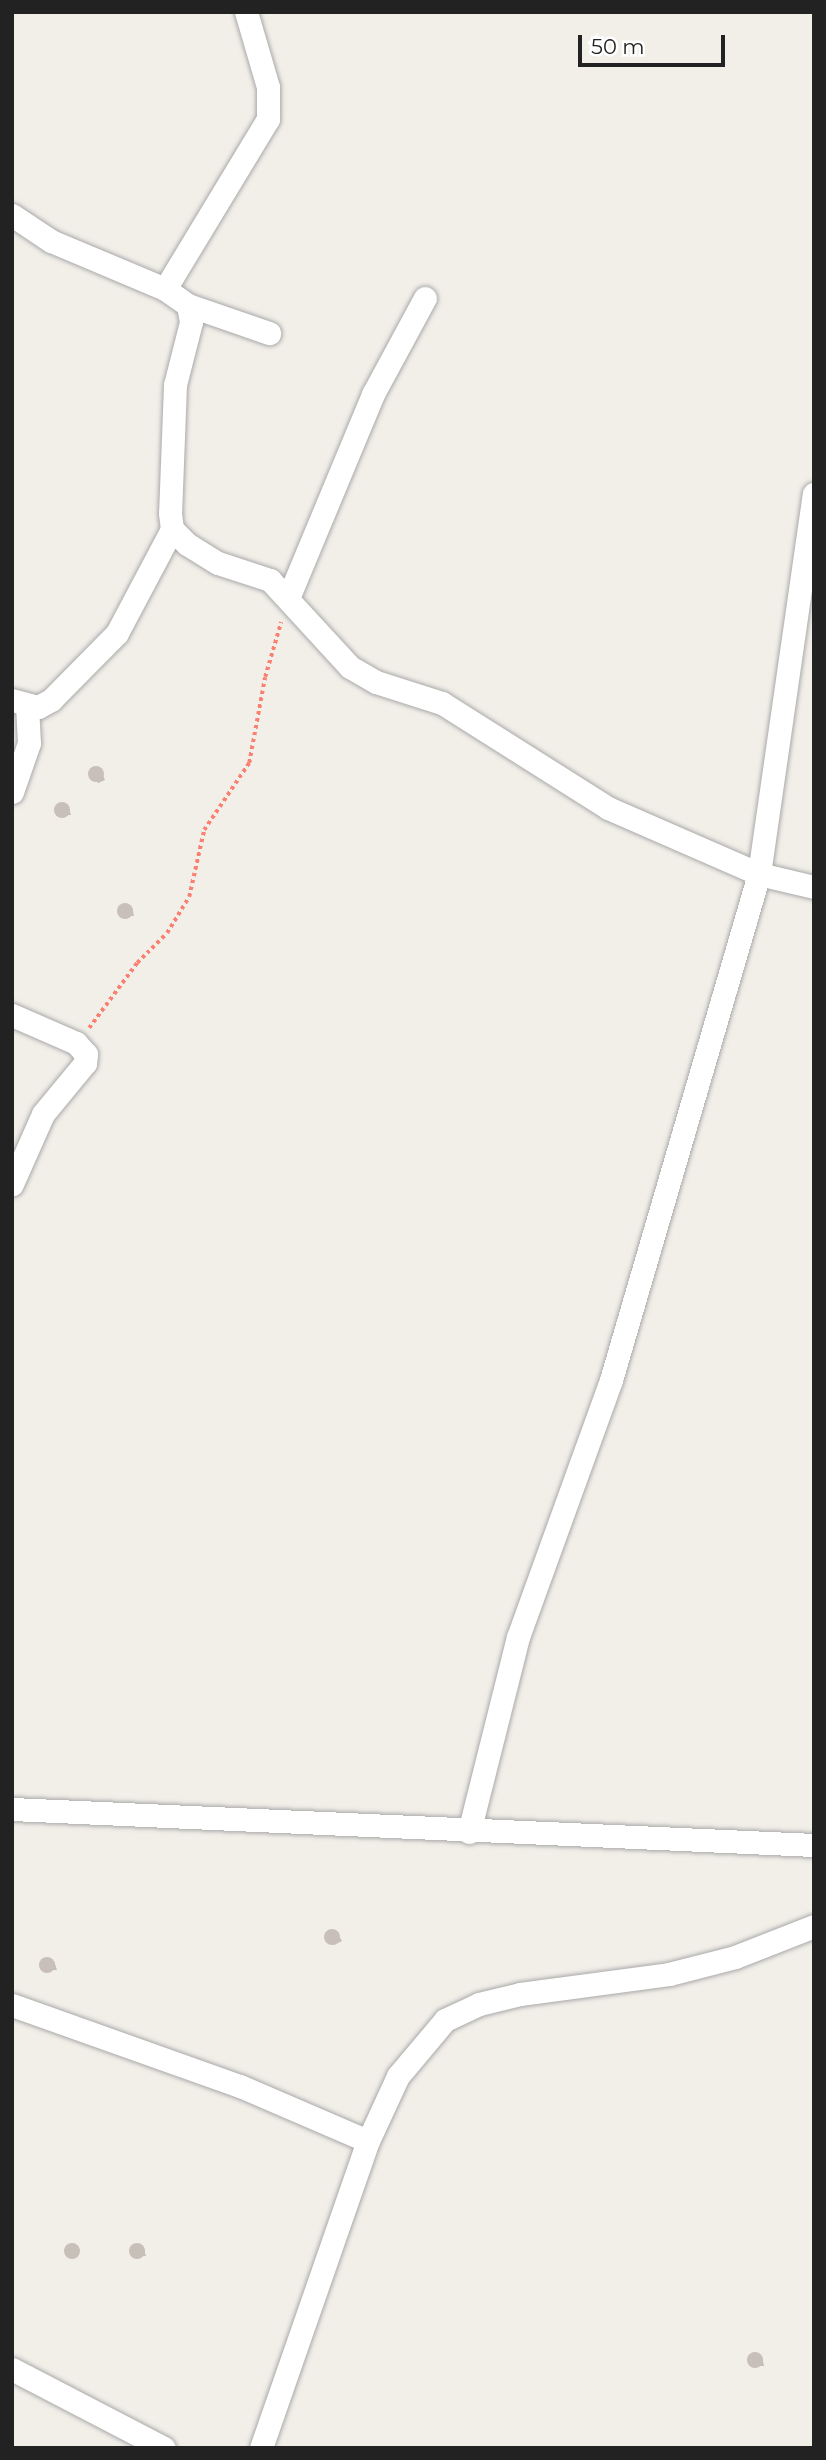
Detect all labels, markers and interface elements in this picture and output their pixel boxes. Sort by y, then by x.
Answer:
scale bar [581,21,728,65]
text: 50 m [591,34,645,59]

